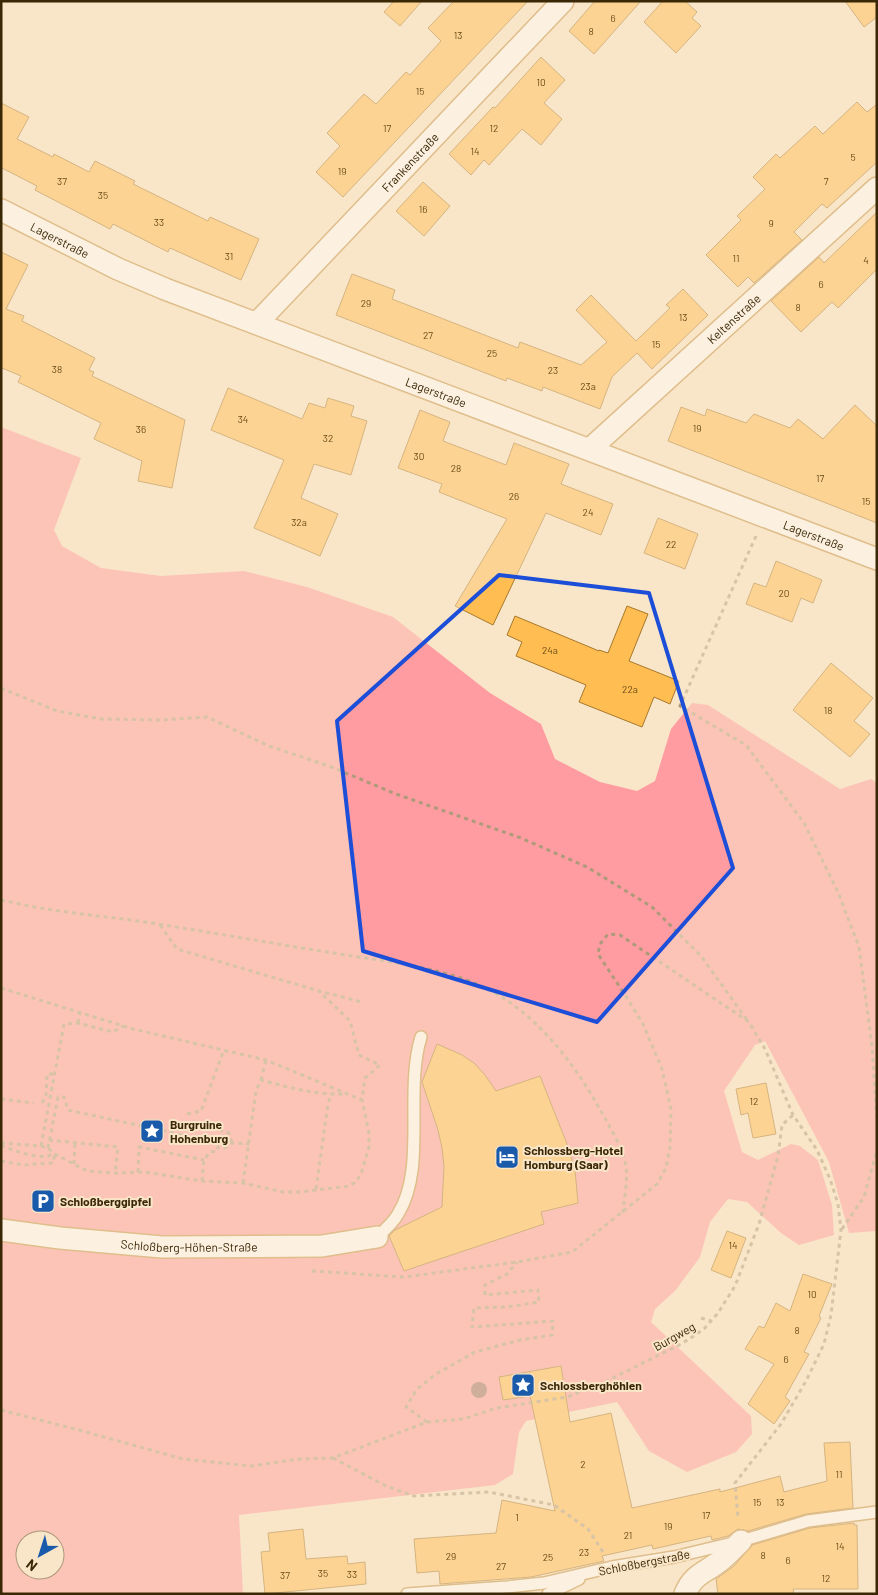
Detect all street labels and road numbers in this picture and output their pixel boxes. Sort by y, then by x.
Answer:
street label: Frankenstraße [379,130,441,194]
street label: Lagerstraße [28,219,92,260]
street label: Keltenstraße [704,291,763,346]
street label: Lagerstraße [404,374,468,410]
street label: Lagerstraße [781,517,846,553]
street label: Schloßberg-Höhen-Straße [120,1236,258,1254]
street label: Burgweg [651,1319,697,1353]
street label: Schloßbergstraße [597,1546,691,1578]

